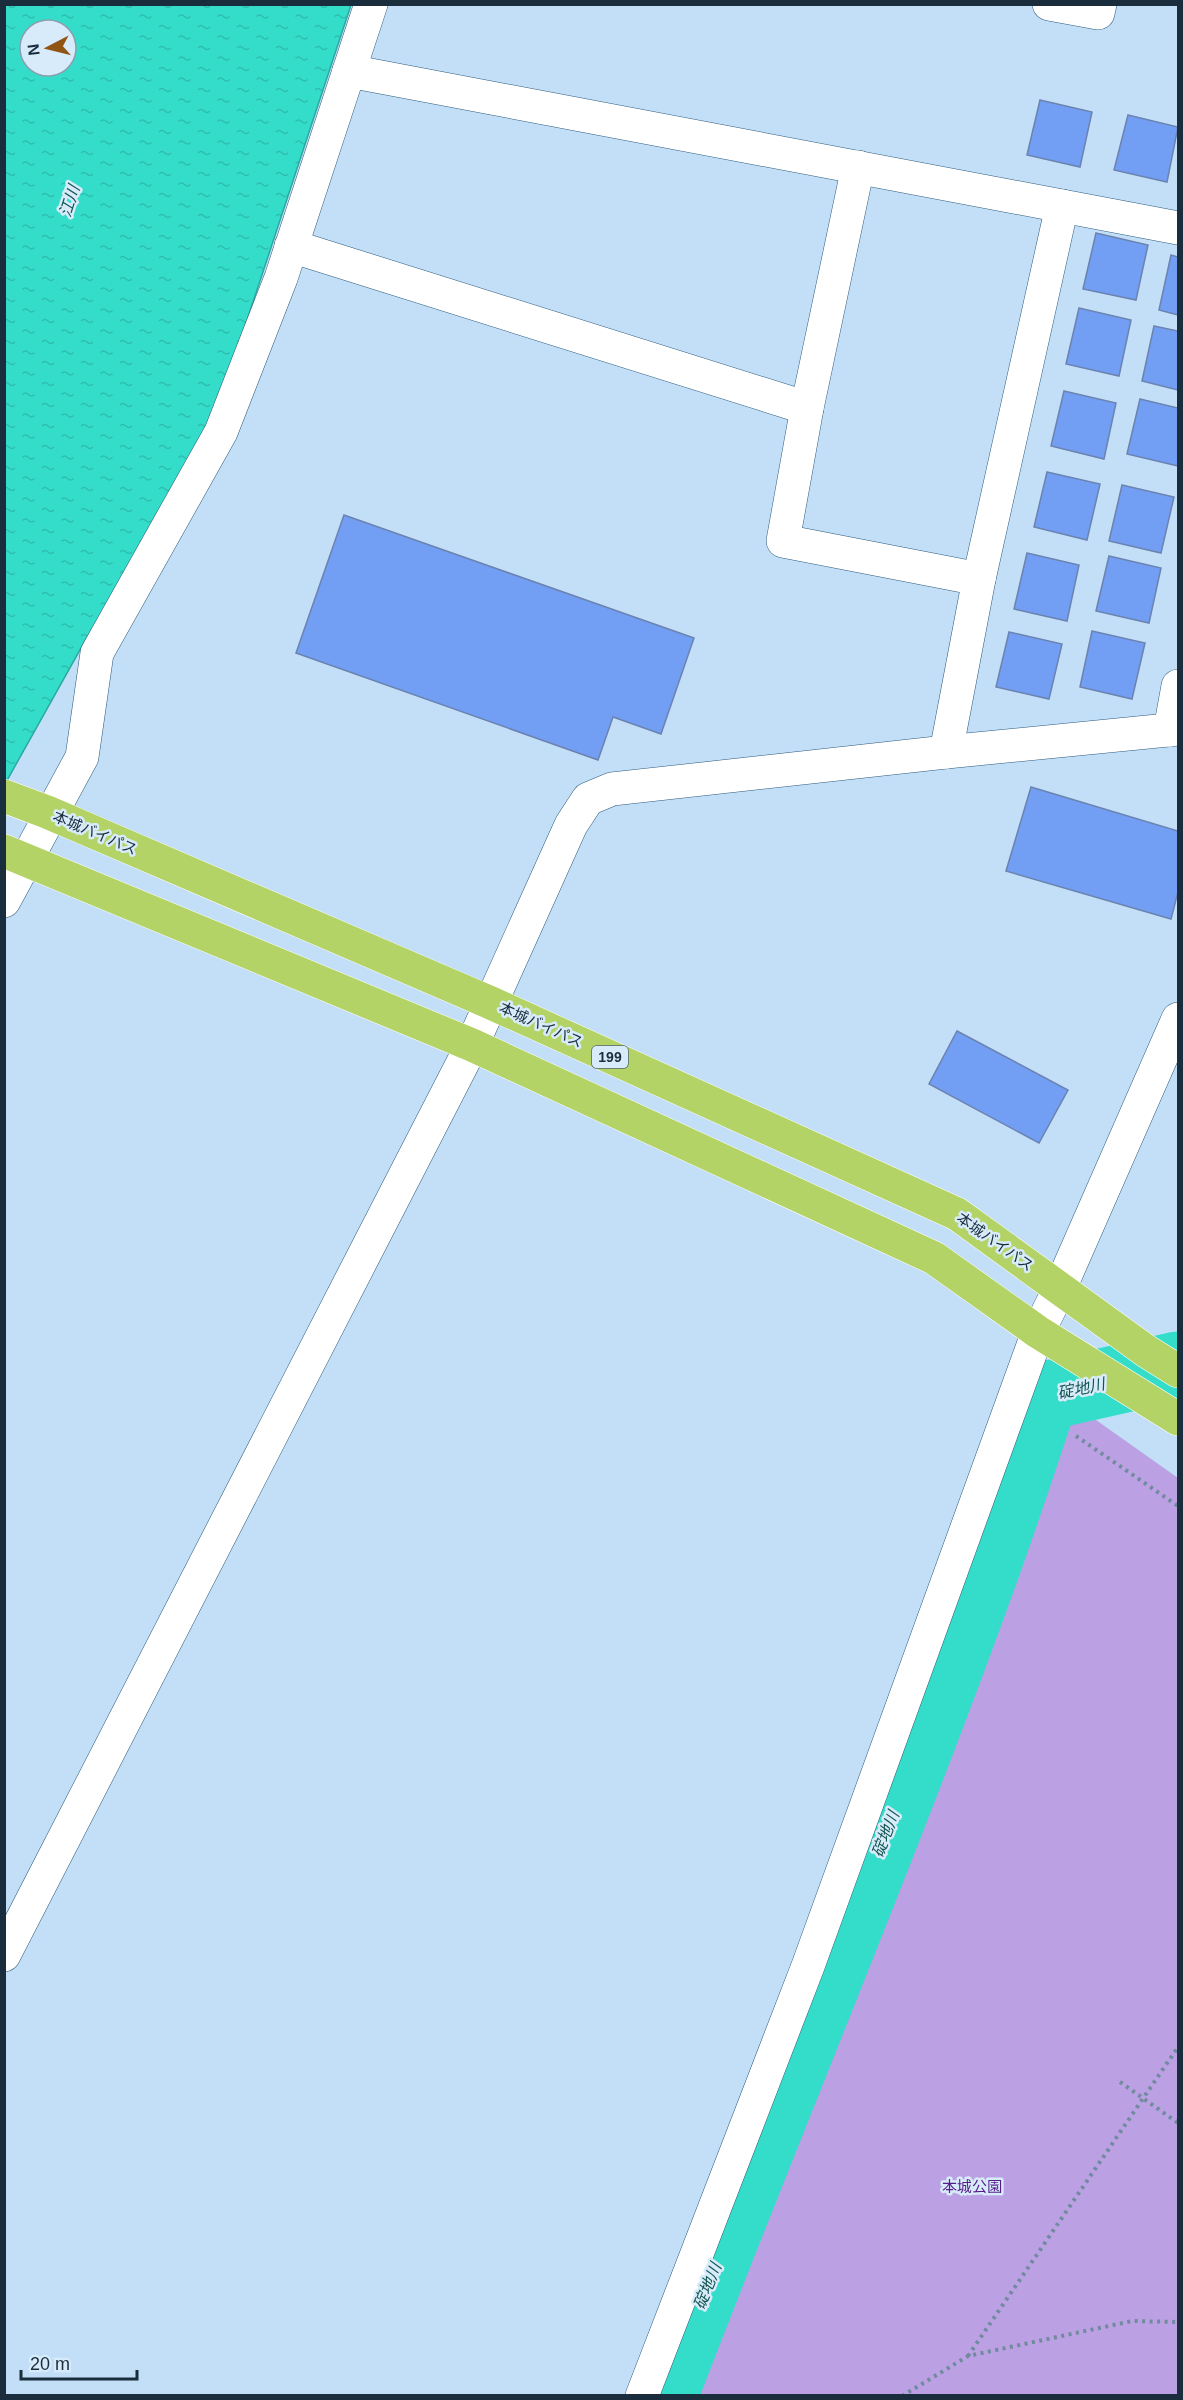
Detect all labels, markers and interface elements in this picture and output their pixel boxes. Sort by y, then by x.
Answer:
north arrow [18,18,78,78]
text: N [24,43,43,57]
water label: 江川 [56,181,83,219]
street label: 本城バイパス [51,807,140,858]
street label: 本城バイパス [497,999,586,1051]
road number: 199 [592,1046,628,1068]
street label: 本城バイパス [954,1209,1037,1274]
water label: 碇地川 [1056,1375,1108,1402]
water label: 碇地川 [869,1807,903,1860]
park label: 本城公園 [942,2178,1002,2195]
water label: 碇地川 [691,2259,725,2312]
scale bar [21,2343,136,2381]
text: 20 m [30,2354,70,2374]

